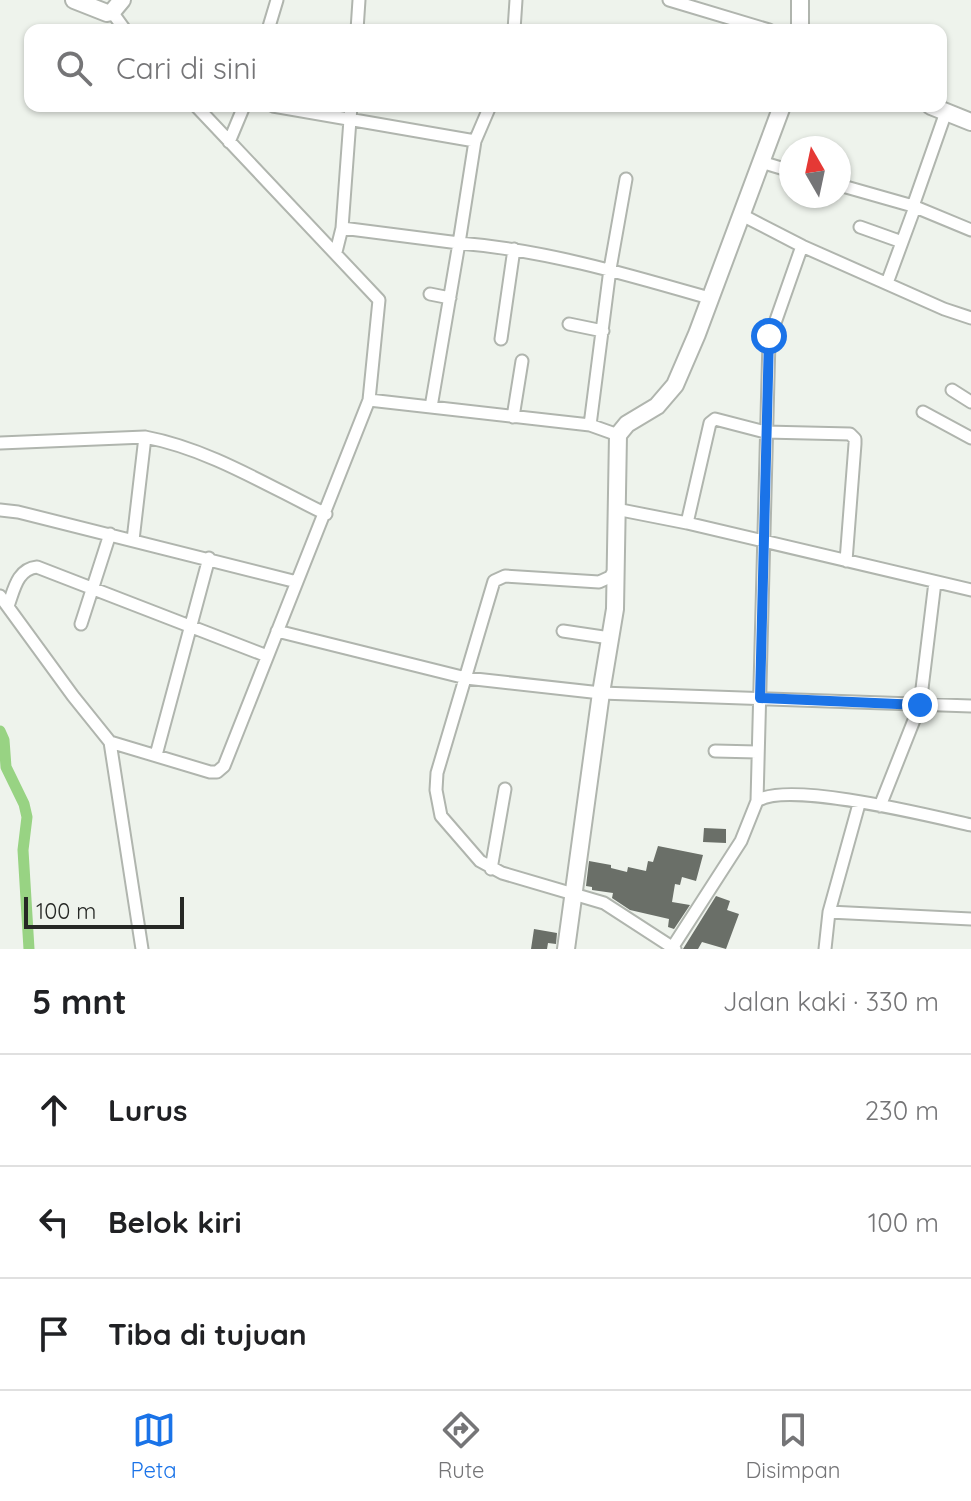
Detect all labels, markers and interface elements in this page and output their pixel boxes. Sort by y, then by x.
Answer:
search box [24,24,947,112]
icon: search [52,46,96,90]
text: Cari di sini [116,49,257,87]
north arrow [779,136,851,208]
route start [751,318,787,354]
route end [902,687,938,723]
scale bar [24,893,184,929]
text: 100 m [36,897,96,925]
text: 5 mnt [32,980,127,1023]
text: Jalan kaki · 330 m [723,985,939,1018]
icon: ahead [32,1088,76,1132]
text: Lurus [108,1091,188,1129]
text: 230 m [865,1094,939,1127]
icon: left [32,1200,76,1244]
text: Belok kiri [108,1203,242,1241]
text: 100 m [868,1206,939,1239]
icon: arrive [32,1312,76,1356]
text: Tiba di tujuan [108,1315,307,1353]
tab: Peta [131,1408,177,1484]
tab: Rute [438,1408,484,1484]
tab: Disimpan [745,1408,840,1484]

